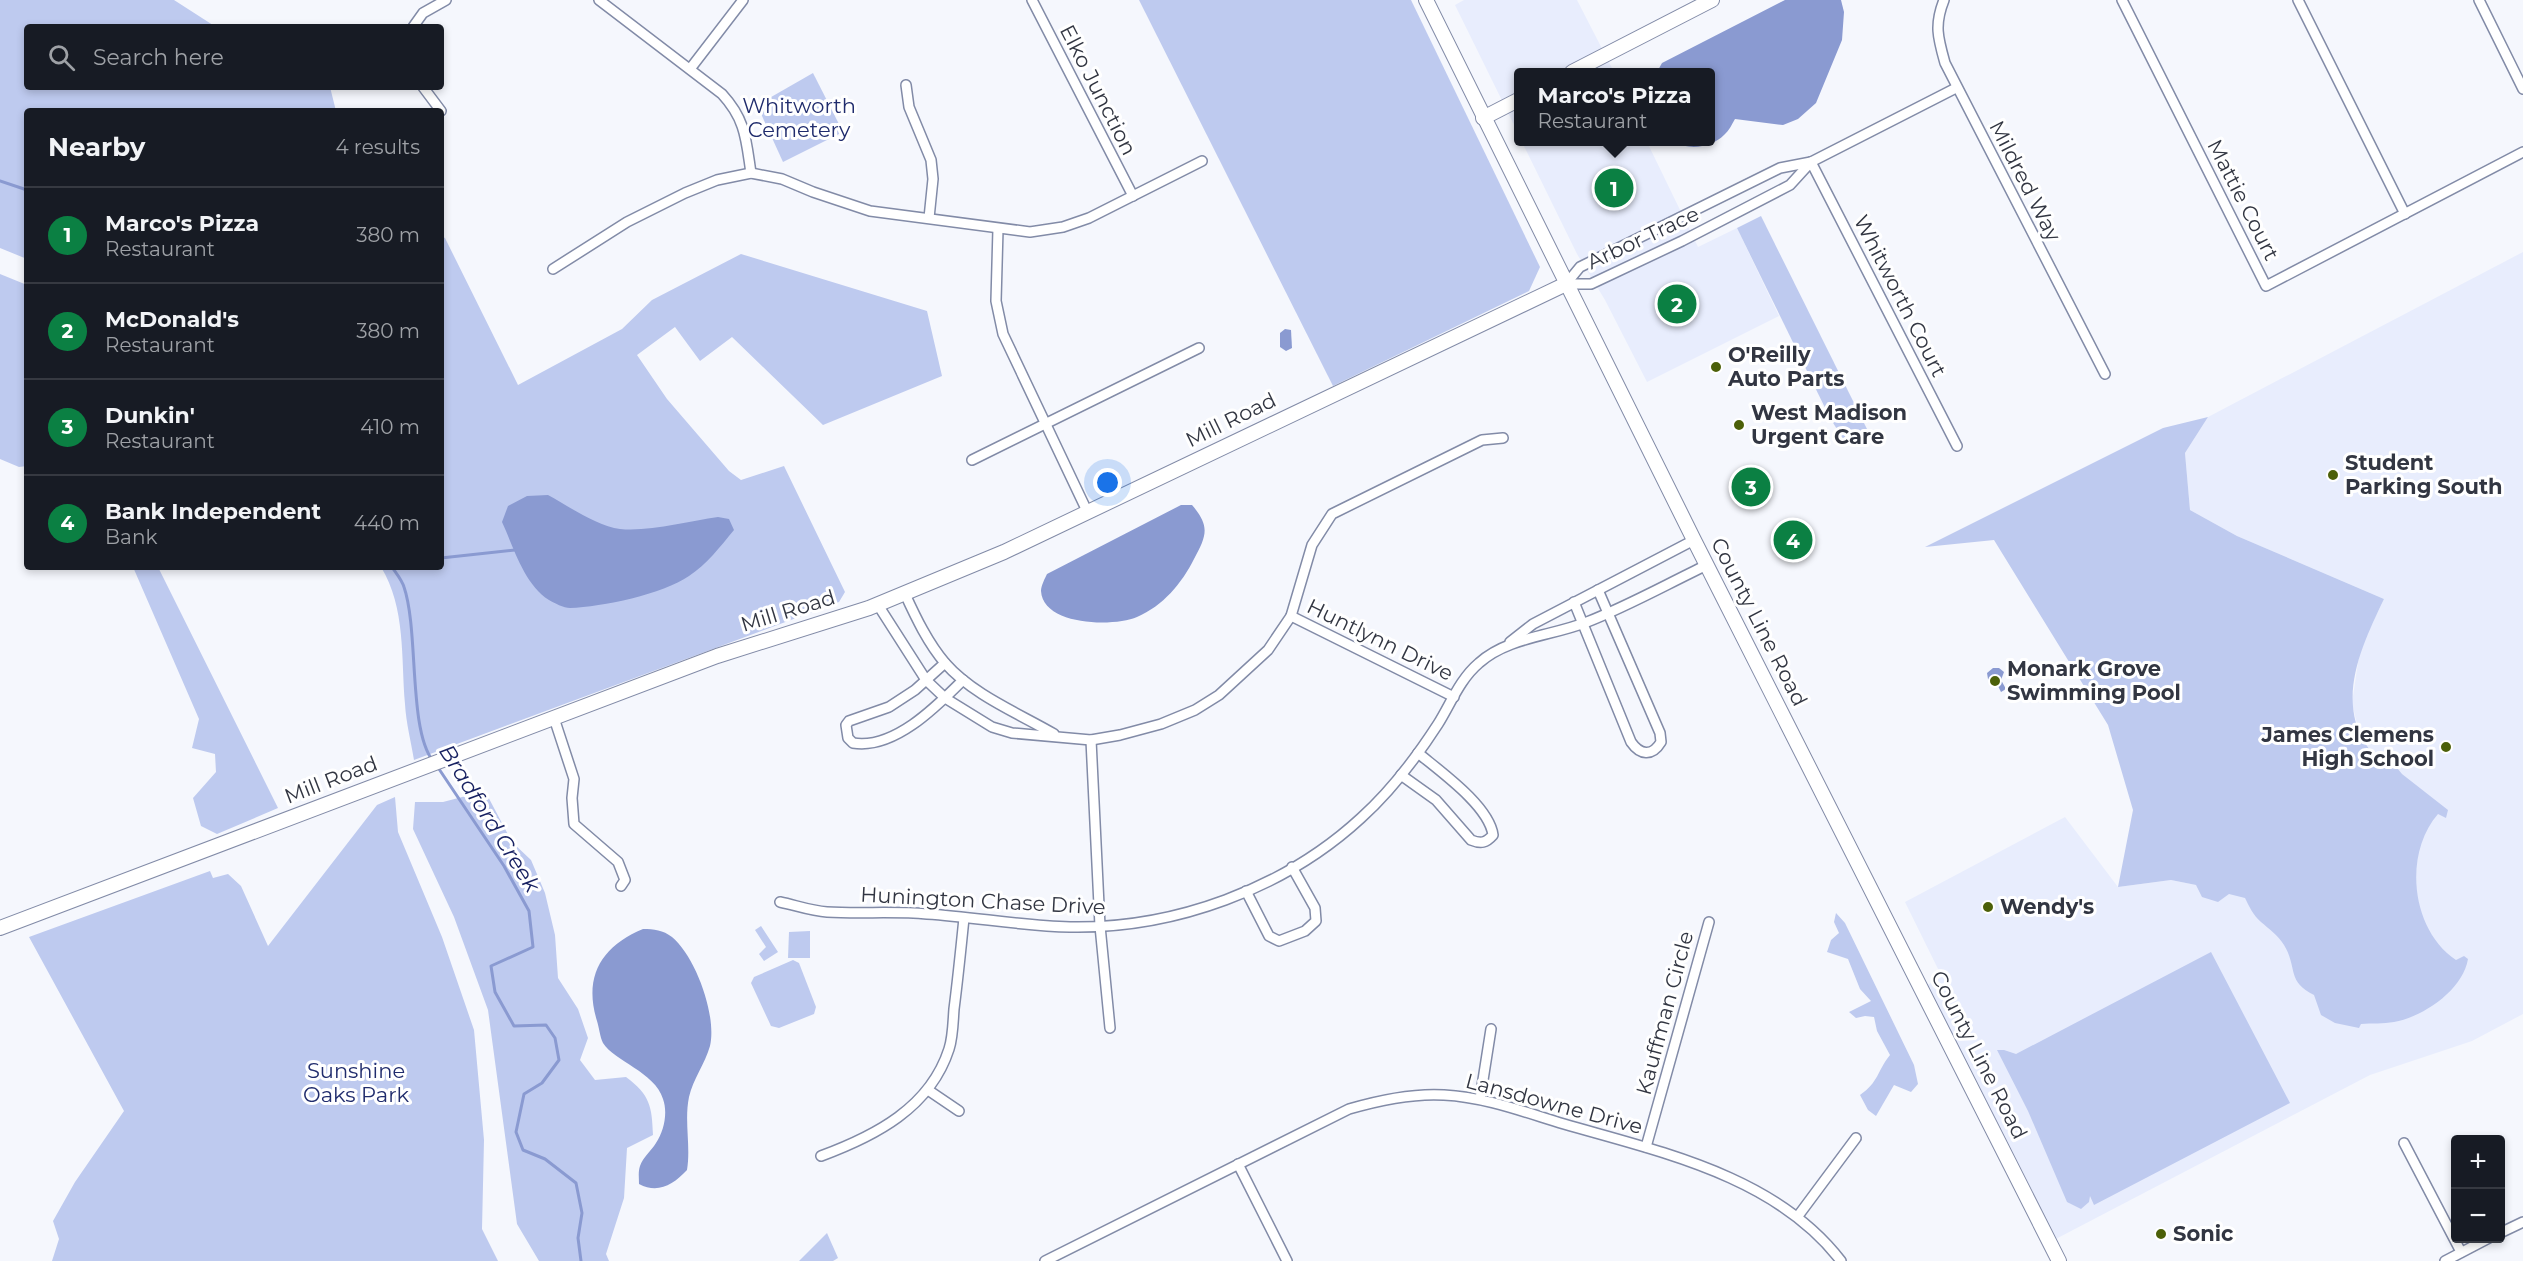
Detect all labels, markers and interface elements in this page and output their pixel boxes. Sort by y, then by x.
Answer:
street label: Elko Junction [1055,20,1142,159]
search box [24,24,444,90]
icon: search [45,41,78,74]
text: Search here [93,44,224,71]
popup [1514,68,1715,146]
text: Marco's Pizza [1538,82,1691,109]
park label: Whitworth Cemetery [742,93,856,142]
text: Restaurant [1538,109,1647,133]
street label: Mildred Way [1984,116,2067,246]
text: Nearby [48,131,145,163]
text: 4 results [335,135,420,159]
street label: Mattie Court [2202,135,2285,264]
pin: 1 [1594,166,1634,210]
street label: Arbor Trace [1583,201,1703,274]
text: Marco's Pizza [105,210,259,237]
street label: Whitworth Court [1849,211,1952,381]
text: 1 [64,223,71,247]
text: 380 m [356,223,420,247]
text: Restaurant [105,237,215,261]
pin: 2 [1658,282,1696,326]
text: McDonald's [105,306,239,333]
text: 2 [62,319,73,343]
text: 380 m [356,319,420,343]
text: Restaurant [105,333,215,357]
place label: O'Reilly Auto Parts [1727,342,1844,391]
marker: O'Reilly Auto Parts [1709,360,1723,374]
street label: Mill Road [1182,387,1280,452]
place label: West Madison Urgent Care [1751,400,1907,449]
text: Dunkin' [105,402,195,429]
text: 3 [62,415,73,439]
text: 410 m [360,415,420,439]
marker: West Madison Urgent Care [1732,418,1746,432]
text: Restaurant [105,429,215,453]
place label: Student Parking South [2345,450,2503,499]
pin: 3 [1732,464,1770,510]
your location [1093,468,1122,497]
marker: Student Parking South [2326,468,2340,482]
text: Bank Independent [105,498,321,525]
text: 4 [61,511,74,535]
text: 440 m [354,511,420,535]
pin: 4 [1774,518,1812,562]
text: Bank [105,525,157,549]
street label: County Line Road [1706,533,1813,710]
street label: Mill Road [738,584,838,637]
street label: Huntlynn Drive [1303,593,1457,686]
place label: Monark Grove Swimming Pool [2007,656,2181,705]
marker: Monark Grove Swimming Pool [1988,674,2002,688]
place label: James Clemens High School [2260,722,2434,771]
water label: Bradford Creek [433,739,546,898]
marker: James Clemens High School [2439,740,2453,754]
street label: Mill Road [281,750,381,809]
street label: Hunington Chase Drive [860,882,1106,919]
place label: Wendy's [2000,894,2094,919]
marker: Wendy's [1981,900,1995,914]
street label: Kauffman Circle [1631,928,1698,1097]
street label: County Line Road [1926,966,2033,1143]
park label: Sunshine Oaks Park [303,1058,409,1107]
street label: Lansdowne Drive [1463,1068,1645,1139]
map controls [2451,1135,2505,1243]
button: + [2451,1135,2505,1189]
button: − [2451,1189,2505,1243]
place label: Sonic [2173,1221,2234,1246]
marker: Sonic [2154,1227,2168,1241]

